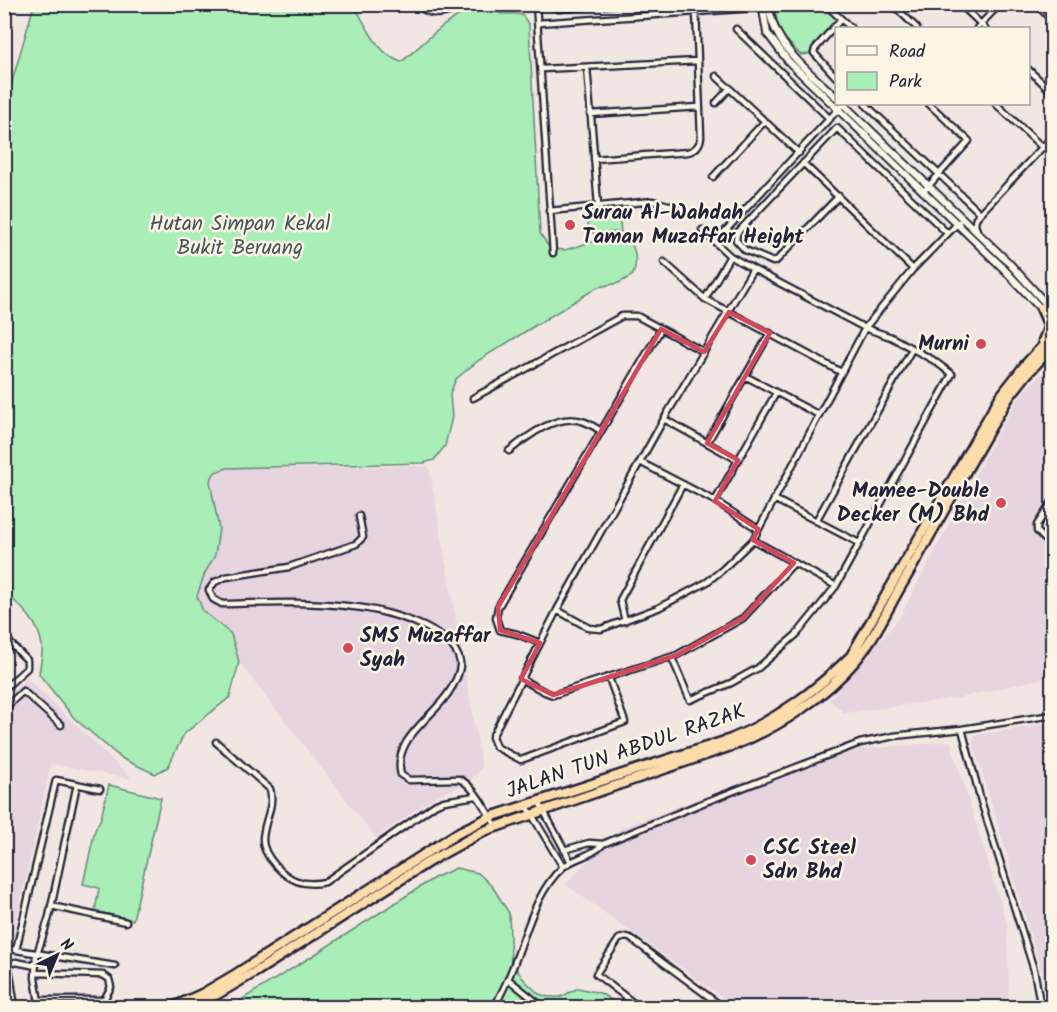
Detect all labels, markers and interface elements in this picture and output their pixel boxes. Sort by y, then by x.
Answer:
legend [835,27,1030,105]
text: Road [889,38,926,67]
text: Park [889,68,922,97]
place label: Surau Al-Wahdah Taman Muzaffar Height [582,197,805,254]
park label: Hutan Simpan Kekal Bukit Beruang [150,208,330,265]
marker: Surau Al-Wahdah Taman Muzaffar Height [563,218,577,232]
place label: Murni [918,328,970,361]
marker: Murni [974,337,988,351]
place label: Mamee-Double Decker (M) Bhd [837,475,990,532]
marker: Mamee-Double Decker (M) Bhd [994,496,1008,510]
place label: SMS Muzaffar Syah [360,620,492,677]
marker: SMS Muzaffar Syah [341,641,355,655]
street label: JALAN TUN ABDUL RAZAK [502,695,751,809]
place label: CSC Steel Sdn Bhd [763,832,856,889]
marker: CSC Steel Sdn Bhd [744,853,758,867]
north arrow [27,925,87,985]
text: N [54,933,78,958]

